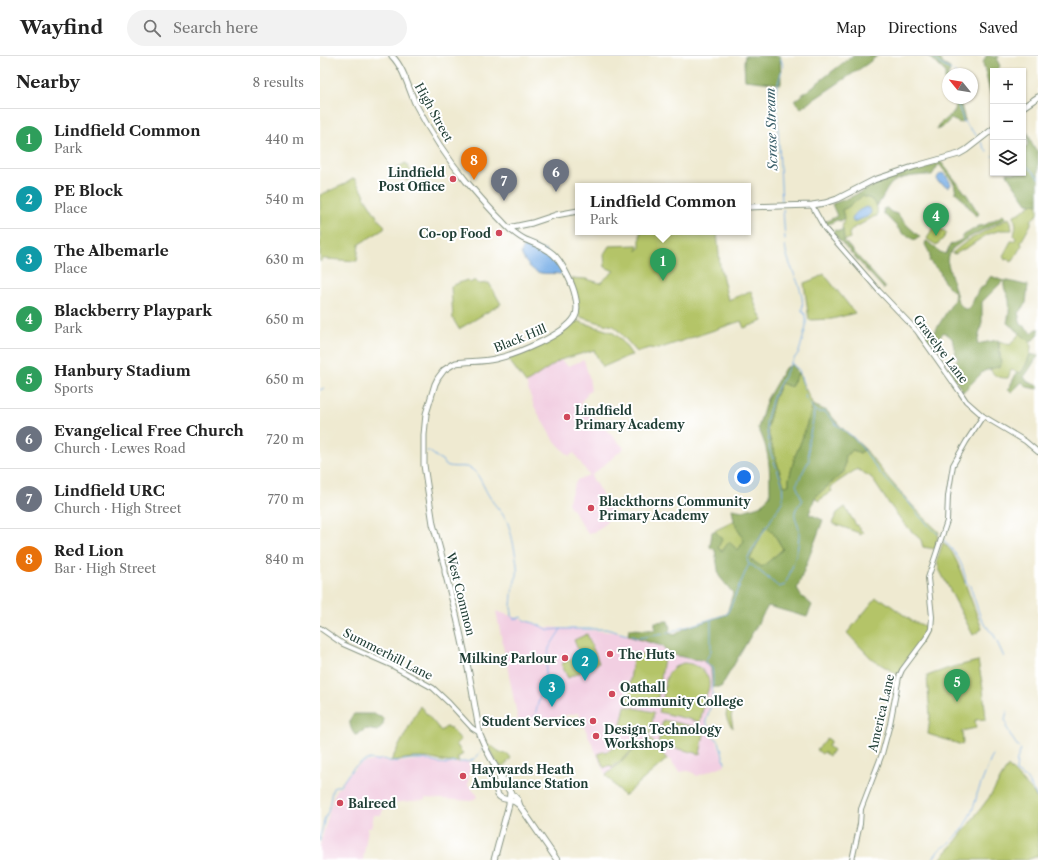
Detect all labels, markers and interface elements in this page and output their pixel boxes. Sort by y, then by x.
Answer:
search box [127,10,407,46]
text: Wayfind [20,16,103,39]
icon: search [141,17,163,39]
text: Search here [173,18,258,37]
text: Map [836,19,866,37]
text: Directions [888,19,957,37]
text: Saved [979,19,1018,37]
north arrow [942,68,978,104]
map controls [990,68,1026,176]
button: + [990,68,1026,104]
text: Nearby [16,72,80,92]
text: 8 results [252,74,304,90]
street label: High Street [412,80,457,145]
water label: Scrase Stream [762,87,780,172]
button: − [990,104,1026,140]
text: Lindfield Common [54,121,200,140]
text: 1 [26,131,32,147]
text: 440 m [265,131,304,147]
text: Park [54,140,82,156]
button: layers [990,140,1026,176]
pin: 8 [461,147,487,180]
pin: 6 [543,159,569,192]
place label: Lindfield Post Office [379,165,445,194]
pin: 7 [491,168,517,201]
marker: Lindfield Post Office [448,174,458,184]
text: PE Block [54,181,123,200]
popup [575,183,751,235]
text: 2 [25,191,33,207]
text: 540 m [266,191,304,207]
text: Lindfield Common [590,192,736,211]
text: Place [54,200,87,216]
pin: 4 [923,203,949,236]
text: Park [590,211,618,227]
place label: Co-op Food [419,226,491,241]
marker: Co-op Food [494,228,504,238]
text: The Albemarle [54,241,169,260]
pin: 1 [650,248,676,281]
text: 3 [25,251,33,267]
text: 630 m [265,251,304,267]
text: Place [54,260,87,276]
text: Blackberry Playpark [54,301,212,320]
text: 4 [25,311,33,327]
text: 650 m [266,311,304,327]
street label: Gravelye Lane [910,312,972,386]
text: Park [54,320,82,336]
street label: Black Hill [491,320,549,355]
text: Hanbury Stadium [54,361,191,380]
text: 5 [25,371,33,387]
text: 650 m [266,371,304,387]
text: Sports [54,380,93,396]
place label: Lindfield Primary Academy [575,403,685,432]
marker: Lindfield Primary Academy [562,412,572,422]
text: Evangelical Free Church [54,421,244,440]
text: 6 [25,431,33,447]
text: 720 m [266,431,304,447]
text: Church · Lewes Road [54,440,186,456]
your location [734,467,754,487]
text: Lindfield URC [54,481,165,500]
text: 7 [26,491,32,507]
text: 770 m [267,491,304,507]
place label: Blackthorns Community Primary Academy [599,494,751,523]
text: Church · High Street [54,500,181,516]
marker: Blackthorns Community Primary Academy [586,503,596,513]
text: Red Lion [54,541,124,560]
street label: West Common [443,550,479,638]
text: 8 [25,551,33,567]
text: 840 m [265,551,304,567]
text: Bar · High Street [54,560,156,576]
street label: Summerhill Lane [341,625,436,683]
place label: The Huts [618,647,675,662]
pin: 2 [572,648,598,681]
marker: The Huts [605,649,615,659]
place label: Milking Parlour [459,651,557,666]
marker: Milking Parlour [560,653,570,663]
pin: 5 [944,669,970,702]
street label: America Lane [865,672,897,754]
pin: 3 [539,674,565,707]
place label: Oathall Community College [620,680,743,709]
marker: Oathall Community College [607,689,617,699]
place label: Student Services [482,714,585,729]
marker: Student Services [588,716,598,726]
place label: Design Technology Workshops [603,722,722,751]
marker: Design Technology Workshops [591,731,601,741]
place label: Haywards Heath Ambulance Station [470,762,589,791]
marker: Haywards Heath Ambulance Station [458,771,468,781]
place label: Balreed [348,796,396,811]
marker: Balreed [335,798,345,808]

